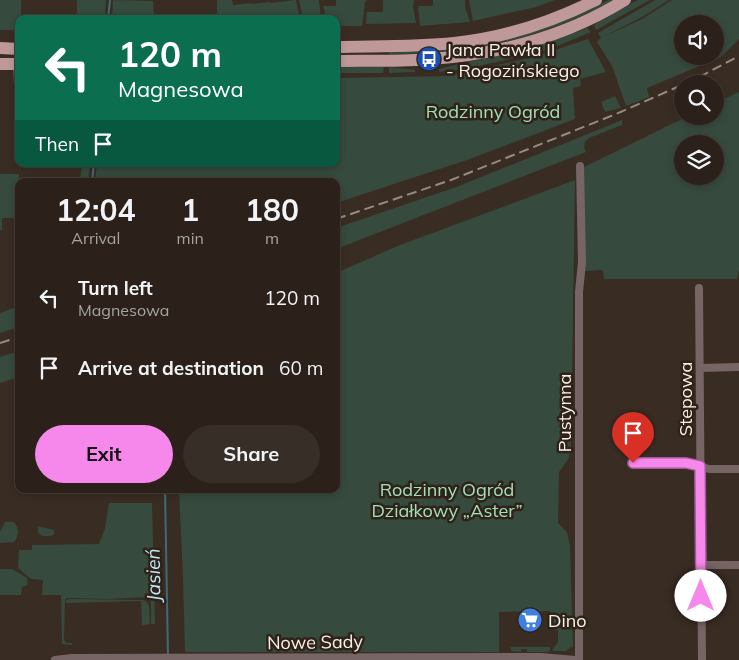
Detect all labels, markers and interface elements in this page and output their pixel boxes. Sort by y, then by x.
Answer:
map controls [674,15,724,185]
button: sound [674,15,724,65]
text: 120 m [118,32,222,76]
icon: left [35,35,100,100]
place label: Jana Pawła II - Rogozińskiego [446,38,580,82]
bus stop icon: Jana Pawła II - Rogozińskiego [416,46,442,72]
text: Magnesowa [118,75,244,103]
button: search [674,75,724,125]
park label: Rodzinny Ogród [426,100,560,123]
icon: arrive [89,130,117,158]
text: Then [35,132,79,156]
button: layers [674,135,724,185]
text: 12:04 [56,191,136,229]
text: 1 [181,191,199,229]
text: 180 [245,191,299,229]
text: Arrival [71,228,120,248]
text: min [177,228,204,248]
text: m [265,228,279,248]
text: Turn left [78,276,153,300]
icon: left [35,284,63,312]
text: 120 m [264,286,320,310]
text: Magnesowa [78,300,169,320]
icon: arrive [35,354,63,382]
text: Arrive at destination [78,356,264,380]
text: 60 m [279,356,323,380]
street label: Stepowa [674,362,697,436]
street label: Pustynna [553,374,576,452]
pin [612,412,654,463]
icon: arrive [619,419,647,447]
button: Exit [35,425,173,483]
button: Share [183,425,320,483]
park label: Rodzinny Ogród Działkowy „Aster” [371,478,523,522]
water label: Jasień [141,548,165,604]
position arrow [674,569,726,621]
supermarket icon: Dino [517,607,543,633]
place label: Dino [548,609,587,632]
street label: Nowe Sady [267,630,364,654]

